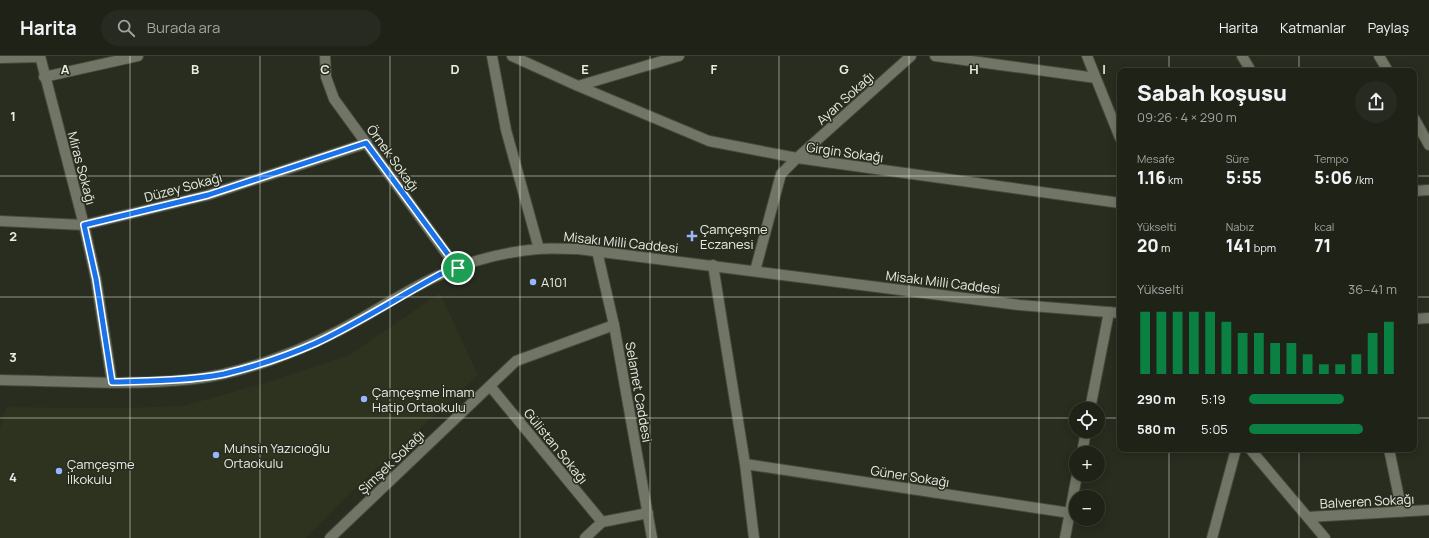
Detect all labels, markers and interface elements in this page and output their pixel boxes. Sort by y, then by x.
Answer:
search box [101,10,381,46]
text: Harita [20,15,77,41]
icon: search [115,17,137,39]
text: Burada ara [147,17,220,38]
text: Harita [1219,18,1258,37]
text: Katmanlar [1280,18,1346,37]
text: Paylaş [1368,18,1409,37]
text: A [61,60,70,78]
text: B [191,60,199,78]
text: C [320,60,330,78]
text: D [450,60,460,78]
text: E [581,60,589,78]
text: F [711,60,718,78]
text: G [839,60,849,78]
text: H [969,60,979,78]
text: I [1102,60,1106,78]
street label: Ayan Sokağı [812,67,878,129]
text: Sabah koşusu [1137,78,1287,108]
button: share [1355,81,1397,123]
text: 1 [10,107,16,125]
text: 09:26 · 4 × 290 m [1137,108,1237,126]
street label: Örnek Sokağı [363,121,423,195]
street label: Miras Sokağı [64,129,100,207]
street label: Girgin Sokağı [805,138,885,166]
text: Mesafe [1137,151,1175,166]
text: Süre [1226,151,1249,166]
text: Tempo [1314,151,1349,166]
text: 1.16 [1137,166,1166,189]
text: 5:55 [1226,166,1262,189]
text: 5:06 [1314,166,1352,189]
street label: Düzey Sokağı [142,168,224,206]
text: km [1166,172,1183,187]
text: /km [1352,172,1374,187]
text: Yükselti [1137,219,1176,234]
text: Nabız [1226,219,1254,234]
text: kcal [1314,219,1334,234]
place label: Çamçeşme Eczanesi [700,220,768,253]
text: 2 [9,227,17,245]
street label: Misakı Milli Caddesi [563,227,679,257]
marker: Çamçeşme Eczanesi [687,231,697,241]
text: 20 [1137,234,1159,257]
text: 141 [1226,234,1252,257]
text: 71 [1314,234,1331,257]
text: m [1159,240,1170,255]
text: bpm [1252,240,1276,255]
pin [441,251,475,285]
icon: arrive [447,257,469,279]
street label: Misakı Milli Caddesi [885,266,1001,298]
place label: A101 [541,273,567,291]
marker: A101 [528,277,538,287]
text: Yükselti [1137,280,1183,298]
text: 36–41 m [1348,280,1397,298]
street label: Selamet Caddesi [621,340,657,444]
text: 3 [9,348,17,366]
place label: Çamçeşme İmam Hatip Ortaokulu [372,383,474,416]
text: 290 m [1137,390,1176,408]
text: 5:19 [1201,390,1226,408]
marker: Çamçeşme İmam Hatip Ortaokulu [359,394,369,404]
map controls [1069,402,1105,526]
button: locate [1069,402,1105,438]
street label: Gülistan Sokağı [520,404,592,488]
text: 580 m [1137,420,1175,438]
text: 5:05 [1201,420,1228,438]
street label: Şimşek Sokağı [354,426,428,498]
place label: Muhsin Yazıcıoğlu Ortaokulu [224,439,330,472]
button: + [1069,446,1105,482]
marker: Muhsin Yazıcıoğlu Ortaokulu [211,450,221,460]
place label: Çamçeşme İlkokulu [67,455,135,488]
street label: Güner Sokağı [869,461,951,491]
marker: Çamçeşme İlkokulu [54,466,64,476]
text: 4 [9,468,17,486]
button: − [1069,490,1105,526]
street label: Balveren Sokağı [1319,490,1415,512]

